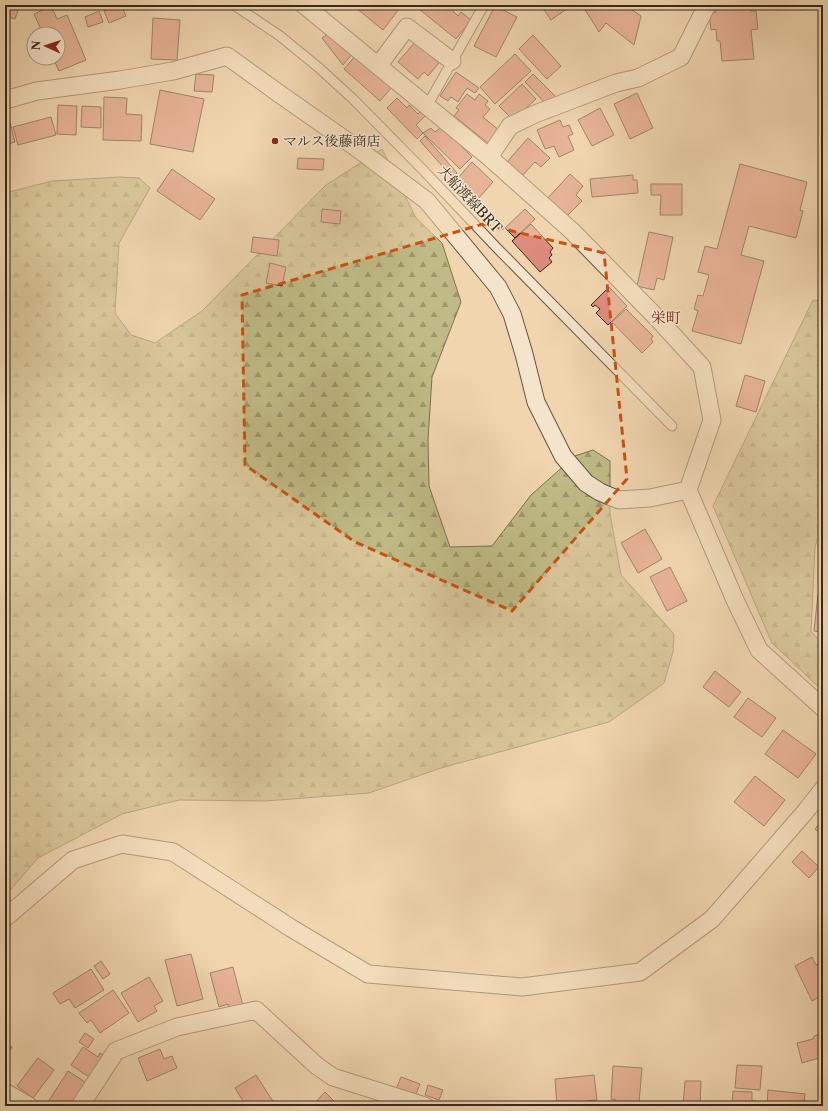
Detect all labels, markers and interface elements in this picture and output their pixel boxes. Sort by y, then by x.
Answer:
north arrow [26,26,66,66]
text: N [29,40,43,51]
place label: マルス後藤商店 [283,132,381,150]
marker: マルス後藤商店 [270,136,280,146]
street label: 大船渡線BRT [434,161,506,237]
district label: 栄町 [651,308,681,327]

